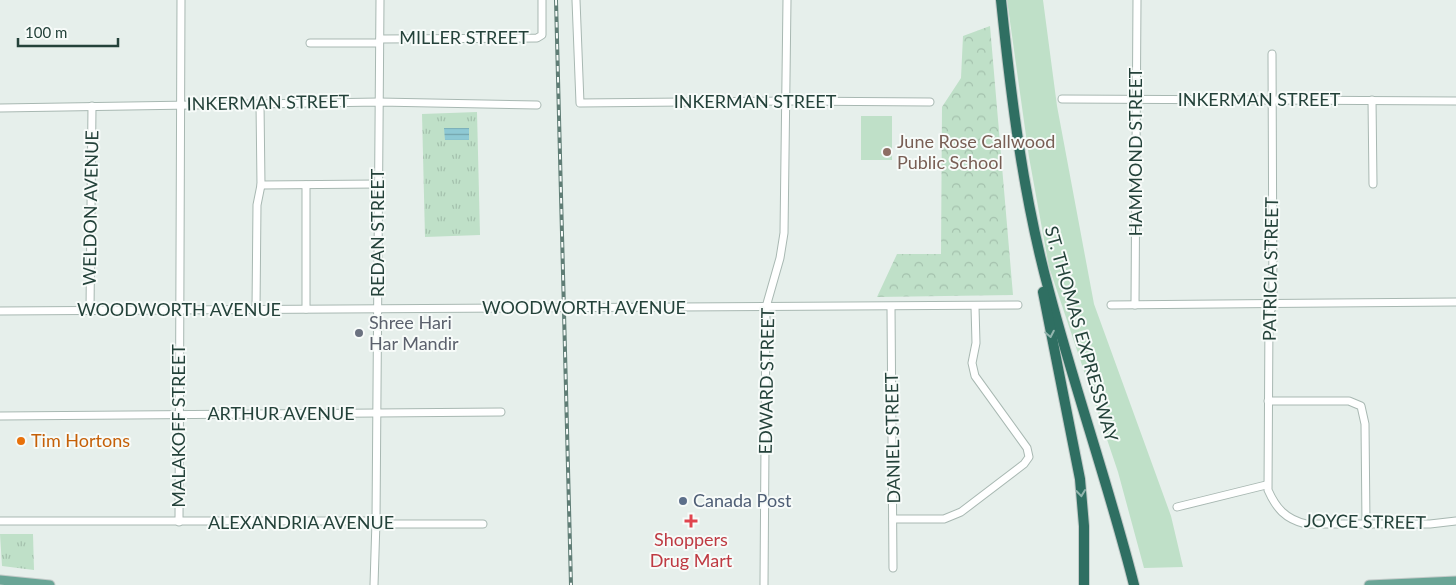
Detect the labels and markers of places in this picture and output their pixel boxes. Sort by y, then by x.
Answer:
place label: June Rose Callwood Public School [897,130,1055,173]
marker: June Rose Callwood Public School [881,146,893,158]
place label: Shree Hari Har Mandir [369,311,459,354]
marker: Shree Hari Har Mandir [353,327,365,339]
place label: Tim Hortons [31,429,130,451]
marker: Tim Hortons [15,435,27,447]
place label: Canada Post [693,489,792,511]
marker: Canada Post [677,495,689,507]
marker: Shoppers Drug Mart [685,515,697,527]
place label: Shoppers Drug Mart [650,528,733,571]

